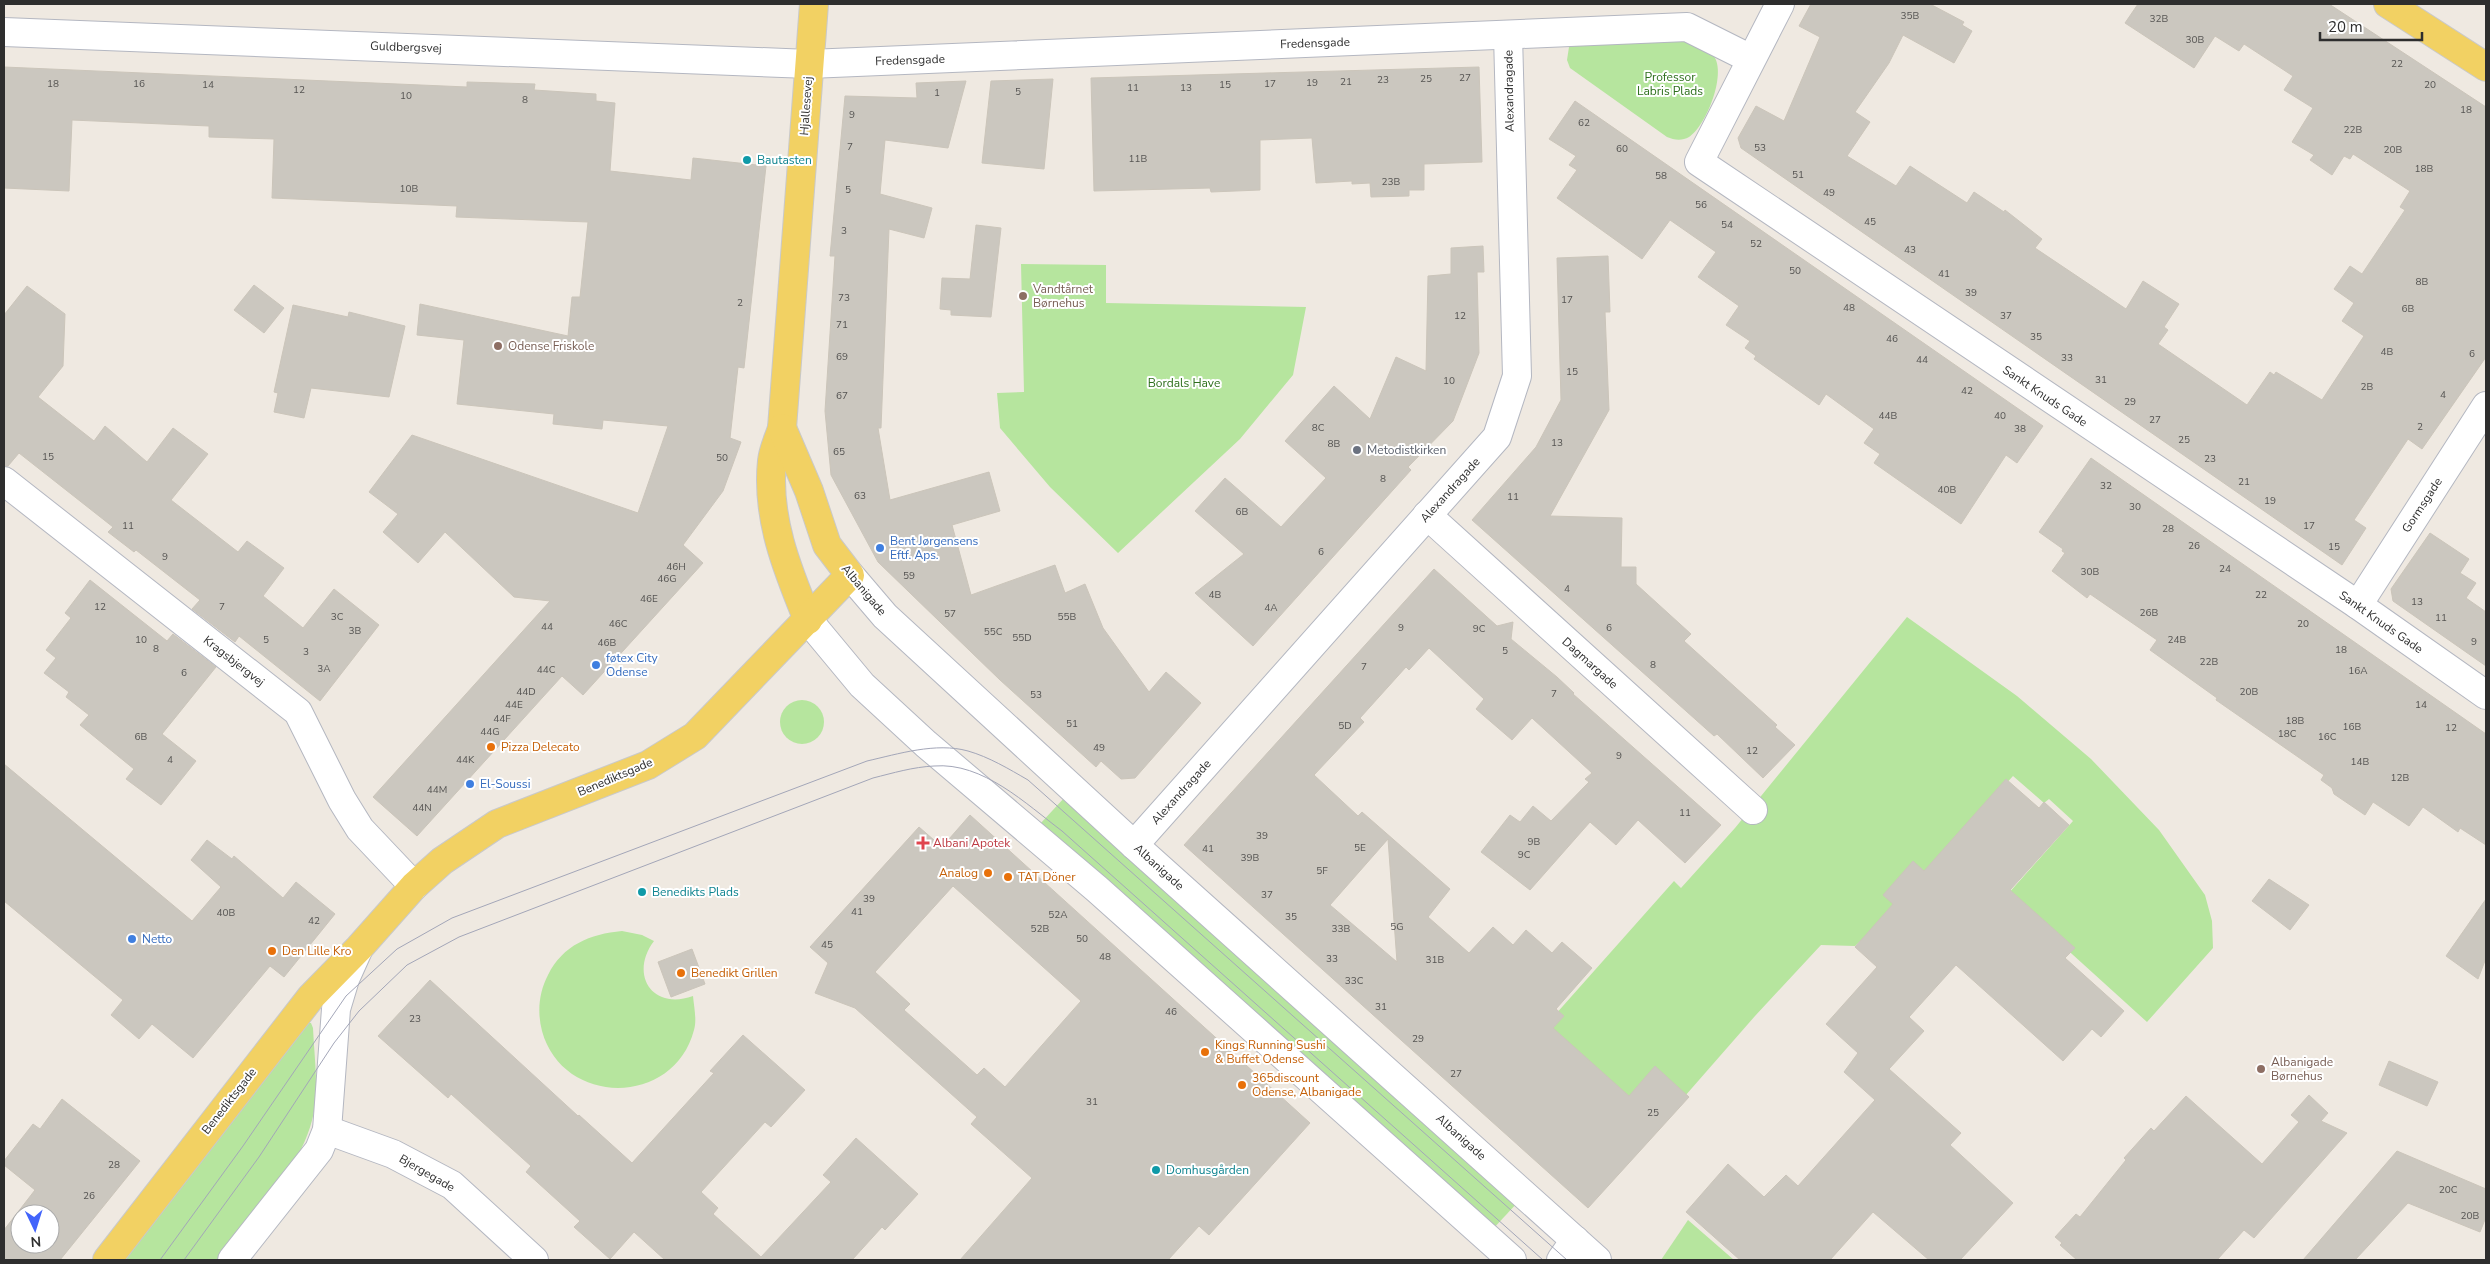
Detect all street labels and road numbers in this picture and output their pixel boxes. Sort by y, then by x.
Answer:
street label: Fredensgade [1280,34,1350,52]
street label: Guldbergsvej [370,38,442,56]
street label: Alexandragade [1500,50,1518,132]
street label: Fredensgade [875,51,945,69]
street label: Hjallesevej [796,76,816,136]
street label: Sankt Knuds Gade [1999,362,2091,430]
street label: Alexandragade [1416,454,1484,526]
street label: Gormsgade [2398,474,2446,536]
street label: Albanigade [838,561,890,619]
street label: Sankt Knuds Gade [2336,587,2426,657]
street label: Kragsbjergvej [200,632,268,690]
street label: Dagmargade [1559,634,1621,692]
street label: Benediktsgade [575,754,655,800]
street label: Alexandragade [1147,756,1215,828]
street label: Albanigade [1131,840,1187,894]
street label: Benediktsgade [198,1065,260,1137]
street label: Albanigade [1433,1110,1489,1164]
street label: Bjergegade [396,1151,458,1195]

